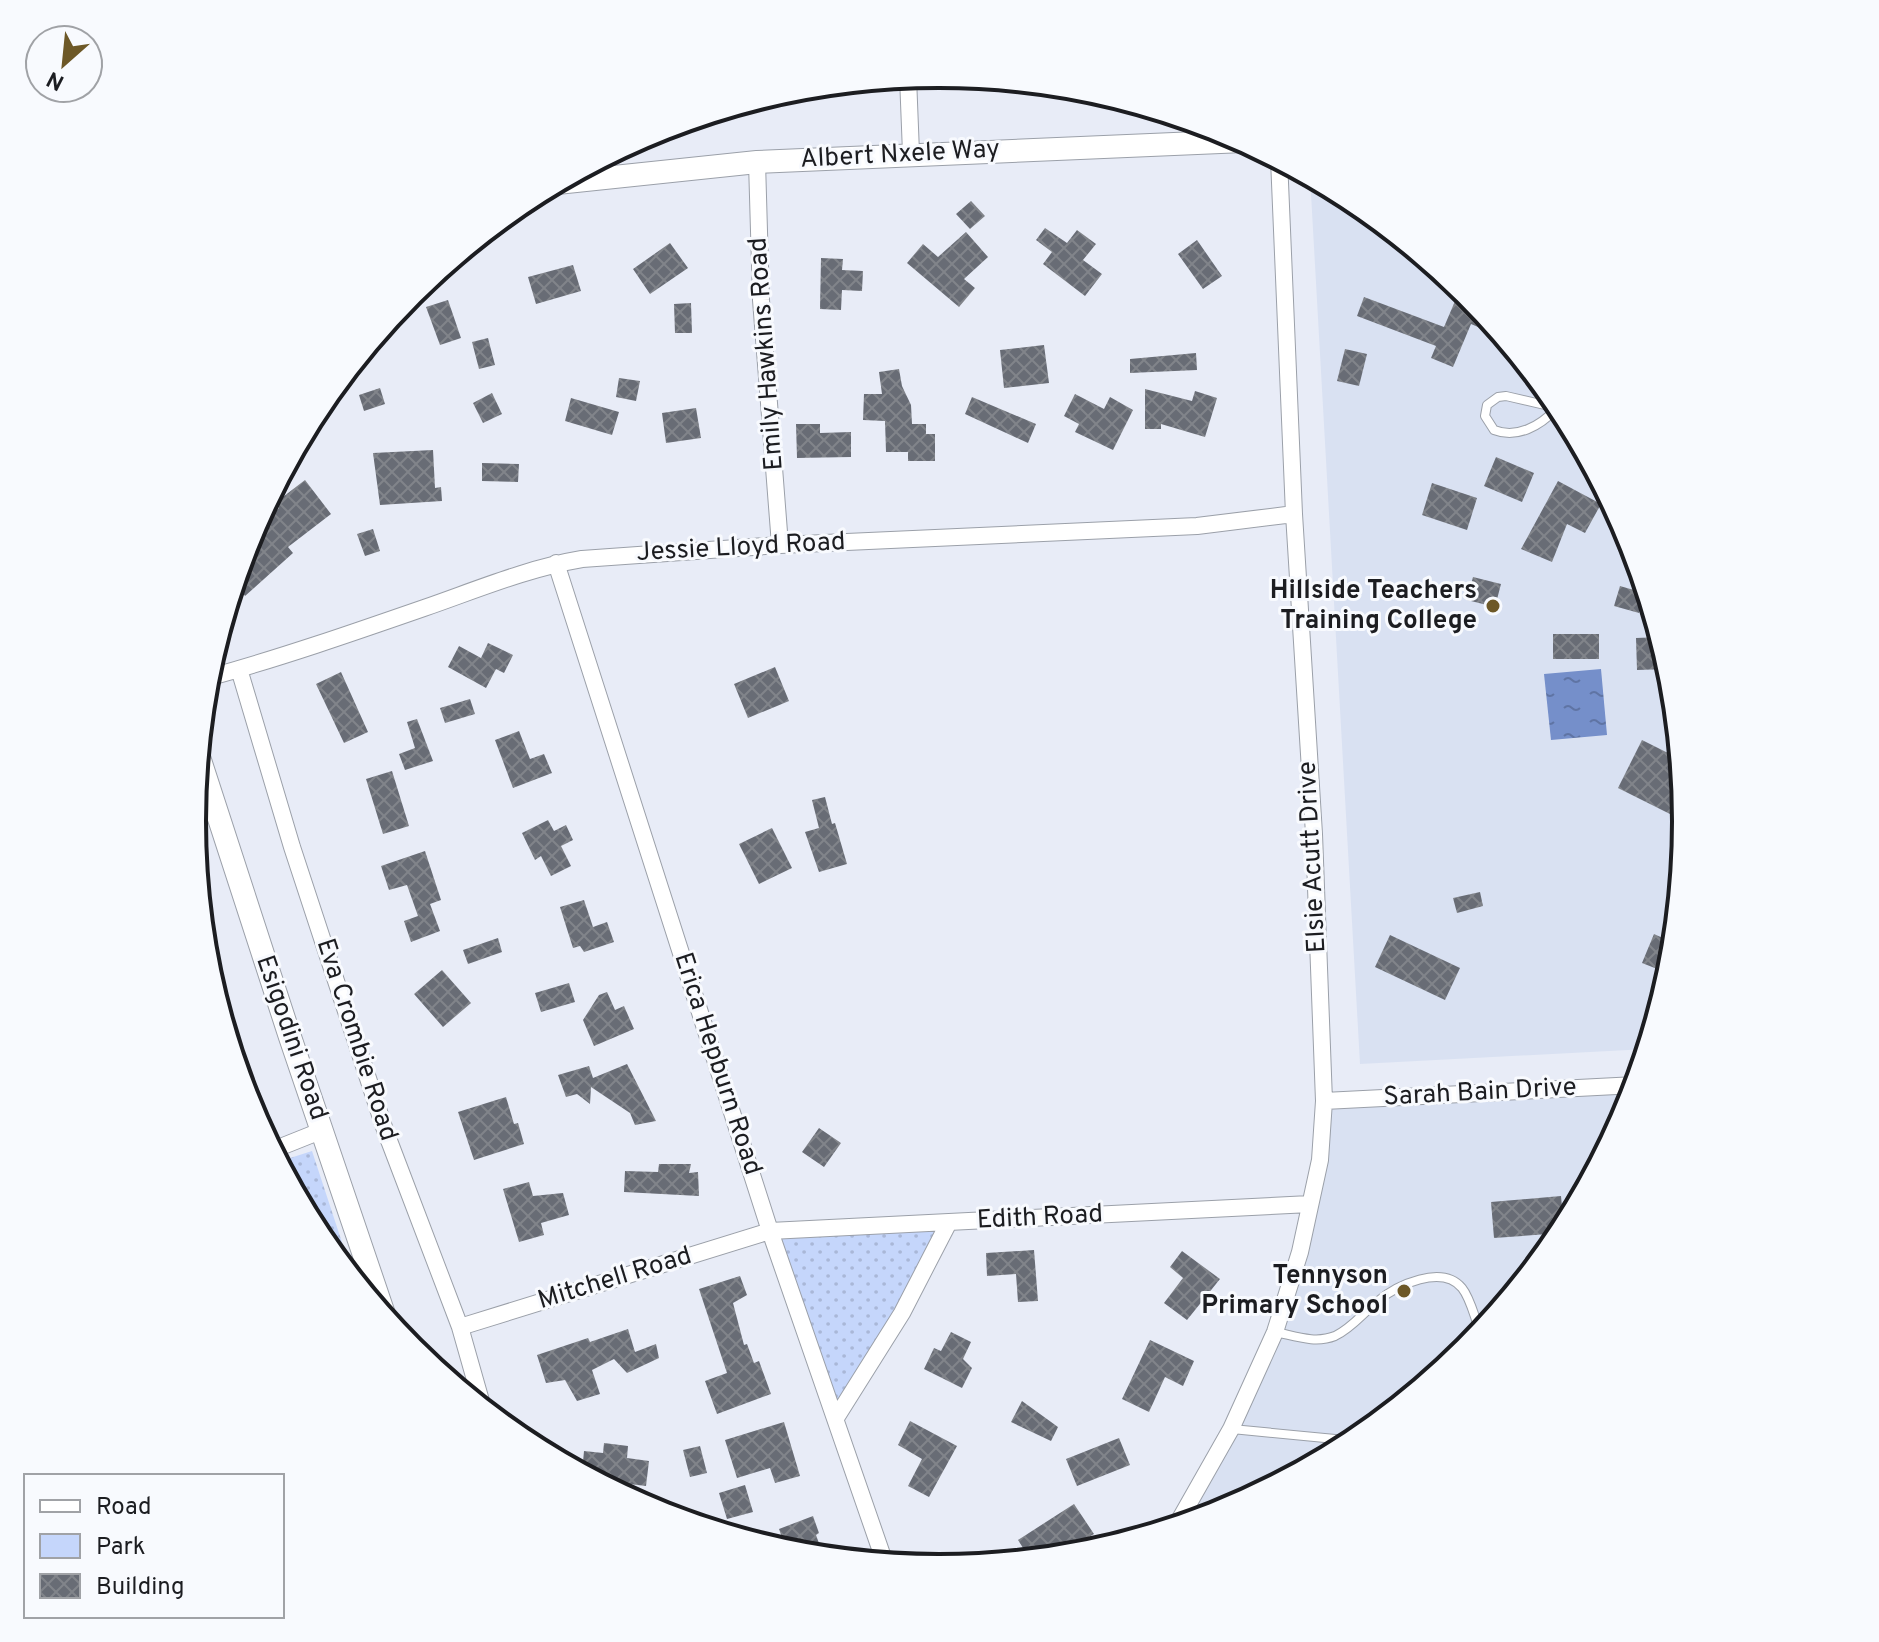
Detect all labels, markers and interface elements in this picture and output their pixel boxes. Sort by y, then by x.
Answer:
north arrow [24,24,104,104]
text: N [43,64,69,95]
street label: Albert Nxele Way [799,133,1001,177]
street label: Emily Hawkins Road [742,236,792,472]
street label: Jessie Lloyd Road [636,526,846,570]
place label: Hillside Teachers Training College [1270,575,1477,638]
marker: Hillside Teachers Training College [1484,597,1502,615]
street label: Elsie Acutt Drive [1291,760,1335,954]
street label: Eva Crombie Road [308,935,404,1145]
street label: Erica Hepburn Road [665,949,769,1179]
street label: Esigodini Road [247,951,335,1125]
street label: Sarah Bain Drive [1383,1071,1577,1115]
street label: Edith Road [976,1198,1104,1238]
street label: Mitchell Road [534,1240,696,1318]
place label: Tennyson Primary School [1201,1260,1388,1323]
marker: Tennyson Primary School [1395,1282,1413,1300]
legend [24,1474,284,1618]
text: Road [96,1493,152,1523]
text: Park [96,1533,146,1563]
text: Building [96,1573,185,1603]

